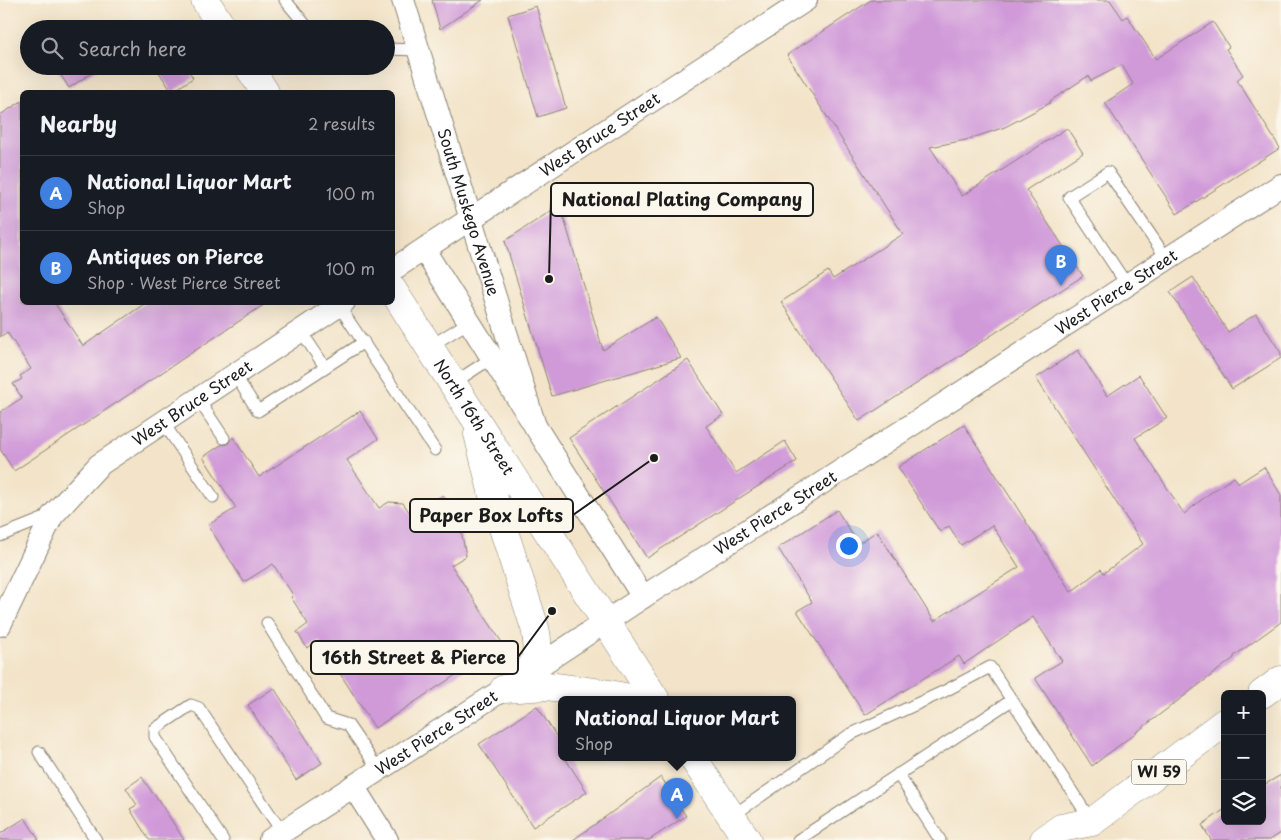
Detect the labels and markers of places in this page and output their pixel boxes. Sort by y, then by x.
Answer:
callout: National Plating Company [551,183,813,216]
pin: B [1045,245,1077,286]
callout: Paper Box Lofts [410,499,573,532]
callout: 16th Street & Pierce [311,641,518,674]
pin: A [661,778,693,819]

